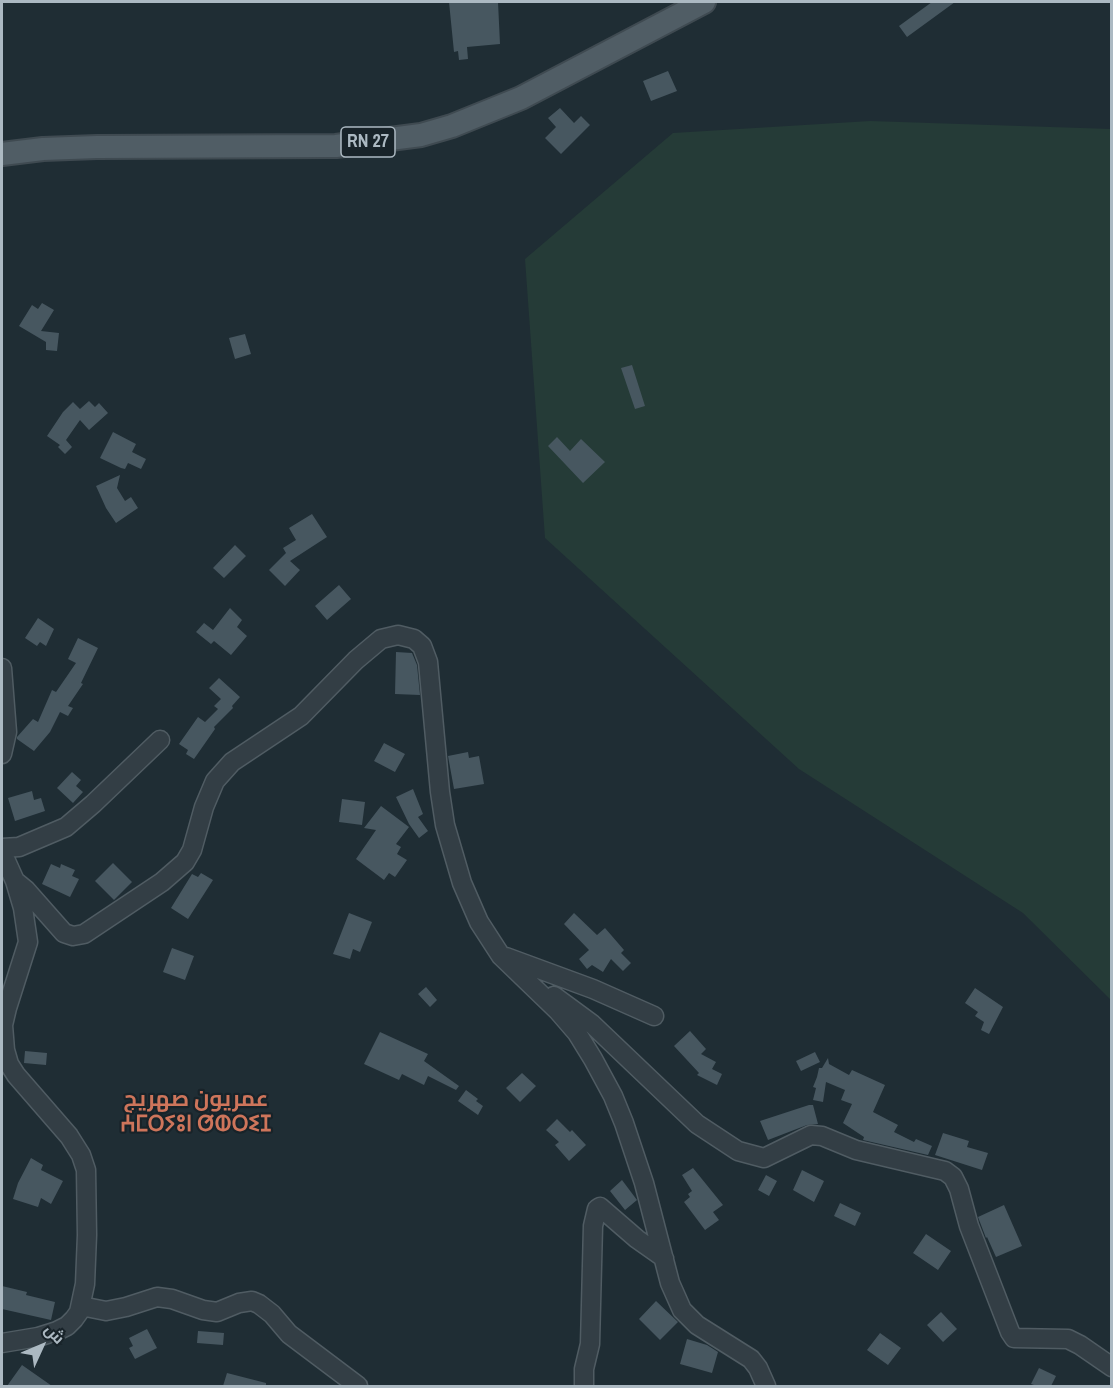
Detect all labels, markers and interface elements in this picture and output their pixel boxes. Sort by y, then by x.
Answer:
road number: RN 27 [341,127,395,157]
district label: عمريون صهريج ⵄⵎⵔⵢⵓⵏ ⵚⵀⵔⵉⵊ [121,1087,271,1138]
north arrow [12,1316,72,1376]
text: ش [40,1318,70,1349]

